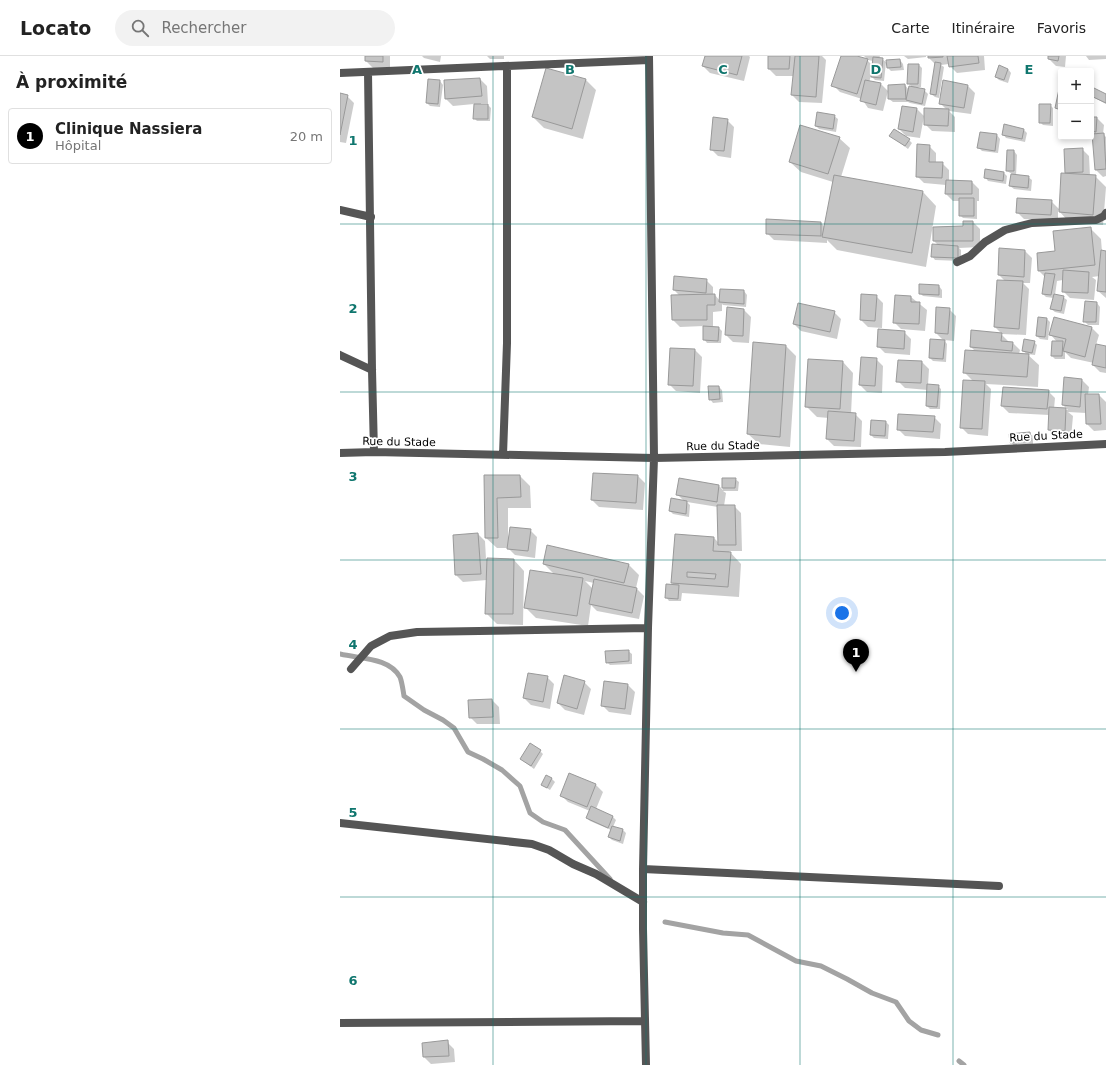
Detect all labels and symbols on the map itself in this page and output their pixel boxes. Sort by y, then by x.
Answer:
text: A [412,62,422,77]
text: B [565,62,575,77]
text: C [718,62,728,77]
text: D [871,62,882,77]
text: E [1025,62,1033,77]
text: 1 [348,133,358,148]
text: 2 [348,301,358,316]
street label: Rue du Stade [1009,428,1083,444]
street label: Rue du Stade [362,435,436,449]
street label: Rue du Stade [686,439,760,453]
text: 3 [348,469,358,484]
your location [832,603,852,623]
text: 4 [348,637,358,652]
pin: 1 [843,639,869,672]
text: 5 [348,805,358,820]
text: 6 [348,973,358,988]

